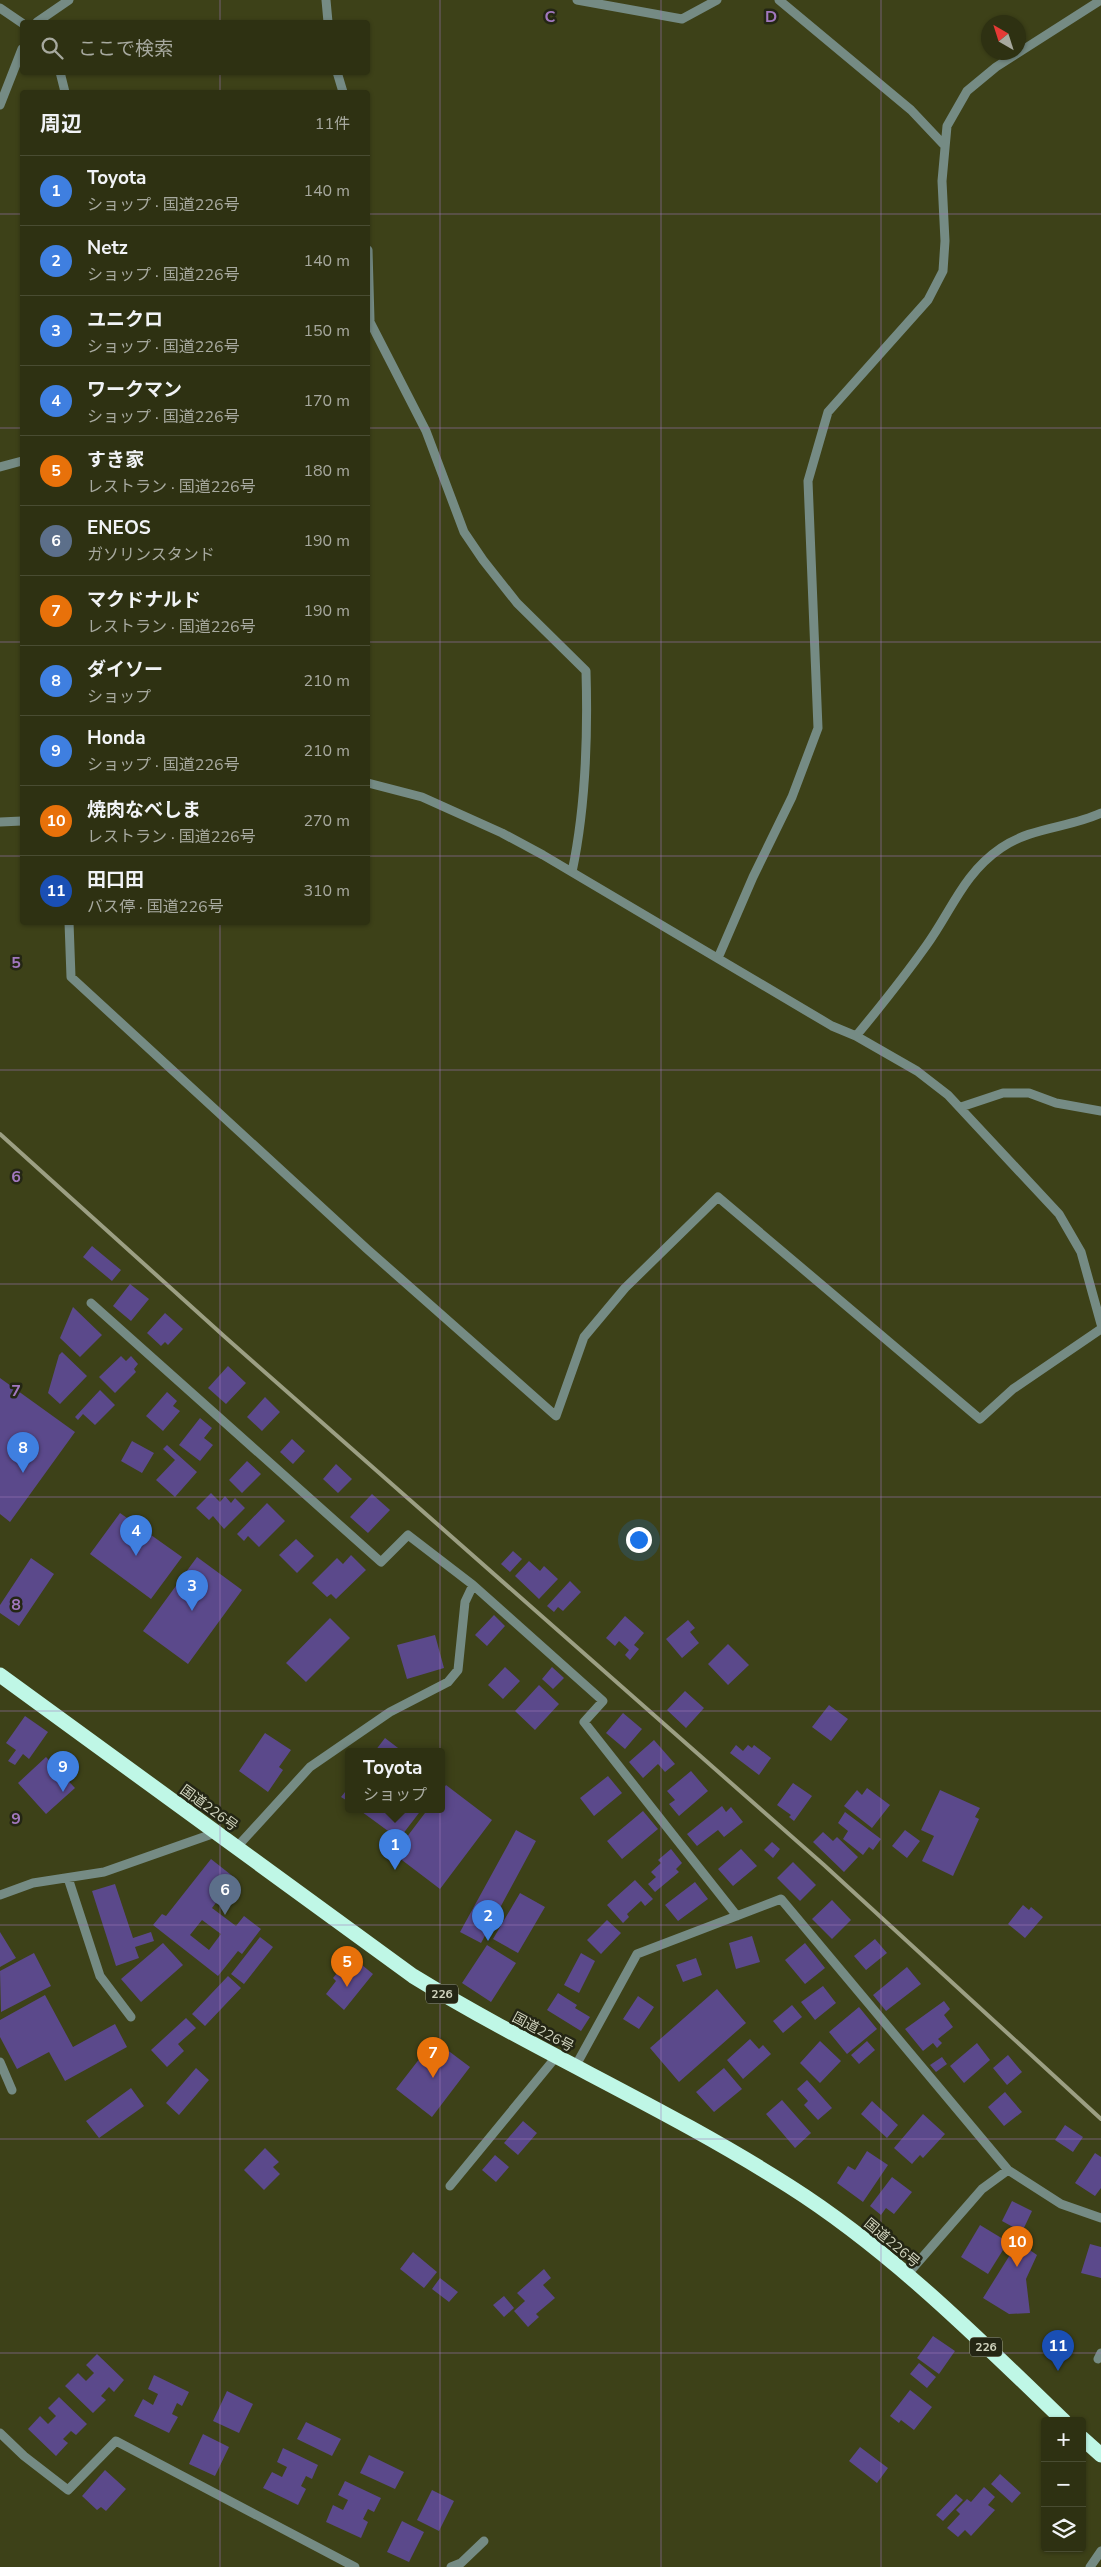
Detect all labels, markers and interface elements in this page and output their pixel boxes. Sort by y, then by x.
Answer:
text: C [545,6,556,28]
text: D [765,6,777,28]
north arrow [981,15,1026,60]
search box [20,20,370,75]
icon: search [38,34,66,62]
text: ここで検索 [78,36,173,62]
text: 周辺 [40,110,82,138]
text: 11件 [315,113,350,135]
text: Toyota [87,165,146,191]
text: 1 [51,180,61,202]
text: 140 m [303,180,350,202]
text: ショップ · 国道226号 [87,194,240,216]
text: Netz [87,235,128,261]
text: 2 [51,250,61,272]
text: 140 m [303,250,350,272]
text: ショップ · 国道226号 [87,264,240,286]
text: ユニクロ [87,307,163,333]
text: 3 [51,320,61,342]
text: 150 m [303,320,350,342]
text: ショップ · 国道226号 [87,336,240,358]
text: ワークマン [87,377,182,403]
text: 4 [51,390,61,412]
text: 170 m [303,390,350,412]
text: ショップ · 国道226号 [87,406,240,428]
text: すき家 [87,447,144,473]
text: 5 [51,460,61,482]
text: 180 m [303,460,350,482]
text: レストラン · 国道226号 [87,476,256,498]
text: ENEOS [87,515,151,541]
text: 6 [51,530,61,552]
text: 190 m [303,530,350,552]
text: ガソリンスタンド [87,544,215,566]
text: マクドナルド [87,587,201,613]
text: 7 [51,600,61,622]
text: 190 m [303,600,350,622]
text: レストラン · 国道226号 [87,616,256,638]
text: ダイソー [87,657,163,683]
text: 8 [51,670,61,692]
text: 210 m [303,670,350,692]
text: ショップ [87,686,151,708]
text: Honda [87,725,146,751]
text: 9 [51,740,61,762]
text: 210 m [303,740,350,762]
text: ショップ · 国道226号 [87,754,240,776]
text: 焼肉なべしま [87,797,201,823]
text: 10 [46,810,66,832]
text: 270 m [303,810,350,832]
text: レストラン · 国道226号 [87,826,256,848]
text: 田口田 [87,867,144,893]
text: 11 [46,880,66,902]
text: 310 m [303,880,350,902]
text: バス停 · 国道226号 [87,896,224,918]
text: 5 [11,952,21,974]
text: 6 [11,1166,21,1188]
text: 7 [11,1380,21,1402]
pin: 8 [7,1432,39,1473]
pin: 4 [120,1515,152,1556]
your location [626,1527,652,1553]
pin: 3 [176,1570,208,1611]
text: 8 [11,1594,21,1616]
popup [345,1748,445,1813]
pin: 9 [47,1751,79,1792]
text: Toyota [363,1755,422,1781]
street label: 国道226号 [176,1781,242,1835]
text: ショップ [363,1784,427,1806]
text: 9 [11,1808,21,1830]
pin: 1 [379,1829,411,1870]
pin: 6 [209,1874,241,1915]
pin: 2 [472,1900,504,1941]
pin: 5 [331,1946,363,1987]
road number: 226 [426,1985,458,2004]
street label: 国道226号 [509,2008,577,2056]
pin: 7 [417,2037,449,2078]
street label: 国道226号 [860,2214,924,2272]
pin: 10 [1001,2226,1033,2267]
pin: 11 [1042,2330,1074,2371]
road number: 226 [970,2338,1002,2356]
map controls [1041,2417,1086,2552]
button: + [1041,2417,1086,2462]
button: − [1041,2462,1086,2507]
button: layers [1041,2507,1086,2552]

